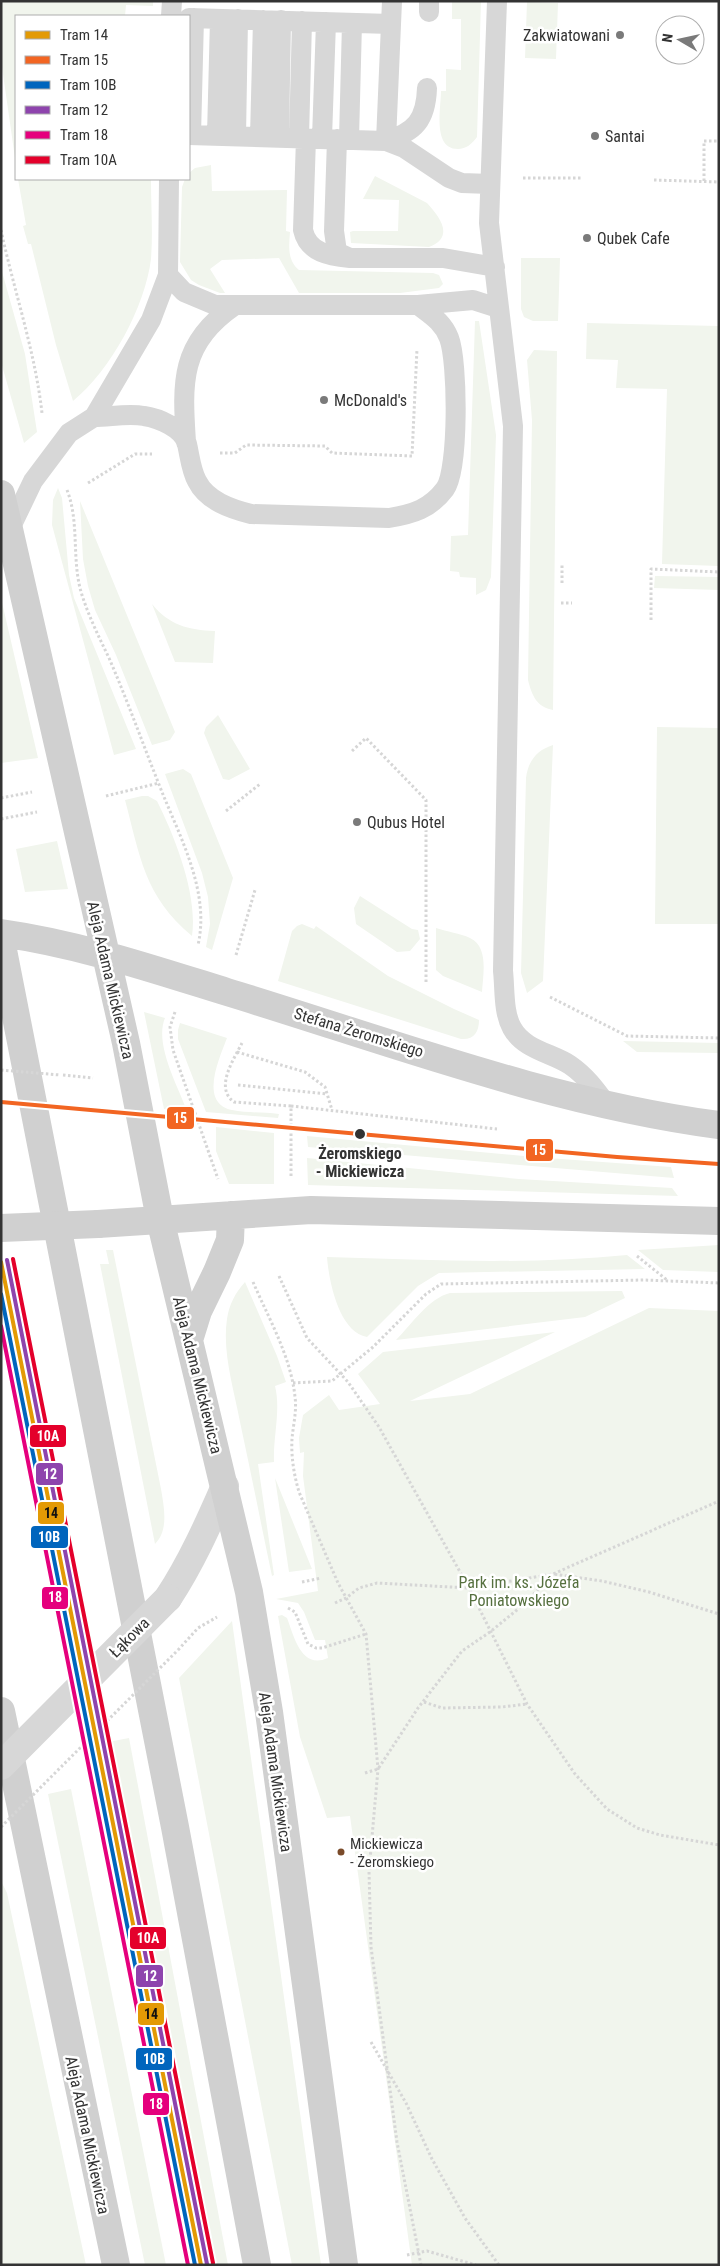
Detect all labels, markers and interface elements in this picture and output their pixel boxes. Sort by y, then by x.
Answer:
legend [15,15,190,180]
north arrow [655,15,705,65]
text: Tram 14 [60,26,108,44]
place label: Zakwiatowani [523,26,610,45]
marker: Zakwiatowani [614,29,626,41]
text: N [659,32,676,43]
text: Tram 15 [60,51,108,69]
text: Tram 10B [60,76,116,94]
text: Tram 12 [60,101,108,119]
text: Tram 18 [60,126,108,144]
place label: Santai [605,127,645,146]
marker: Santai [589,130,601,142]
text: Tram 10A [60,151,117,169]
place label: Qubek Cafe [597,229,670,248]
marker: Qubek Cafe [581,232,593,244]
place label: McDonald's [334,391,407,410]
marker: McDonald's [318,394,330,406]
place label: Qubus Hotel [367,813,445,832]
marker: Qubus Hotel [351,816,363,828]
street label: Aleja Adama Mickiewicza [83,899,138,1061]
street label: Stefana Żeromskiego [292,1004,426,1061]
line badge: 15 [166,1106,195,1130]
text: 15 [173,1110,187,1126]
marker: Żeromskiego - Mickiewicza [353,1127,367,1141]
line badge: 15 [525,1138,554,1162]
text: 15 [532,1142,546,1158]
place label: Żeromskiego - Mickiewicza [316,1144,405,1181]
street label: Aleja Adama Mickiewicza [169,1295,226,1456]
line badge: 10A [29,1424,67,1448]
text: 10A [37,1428,60,1444]
line badge: 12 [35,1462,64,1486]
text: 12 [43,1466,57,1482]
line badge: 14 [37,1501,65,1525]
text: 14 [44,1505,58,1521]
line badge: 10B [30,1525,69,1549]
text: 10B [38,1529,60,1545]
park label: Park im. ks. Józefa Poniatowskiego [459,1573,579,1610]
line badge: 18 [41,1586,69,1610]
text: 18 [48,1589,62,1605]
street label: Łąkowa [105,1613,153,1661]
street label: Aleja Adama Mickiewicza [255,1691,296,1853]
place label: Mickiewicza - Żeromskiego [350,1835,434,1871]
marker: Mickiewicza - Żeromskiego [336,1847,346,1857]
line badge: 10A [129,1926,167,1950]
text: 10A [137,1930,160,1946]
line badge: 12 [135,1964,164,1988]
text: 12 [143,1968,157,1984]
line badge: 14 [137,2002,165,2026]
text: 14 [144,2006,158,2022]
line badge: 10B [135,2047,173,2071]
text: 10B [143,2051,165,2067]
street label: Aleja Adama Mickiewicza [61,2054,114,2216]
line badge: 18 [142,2092,170,2116]
text: 18 [149,2096,163,2112]

